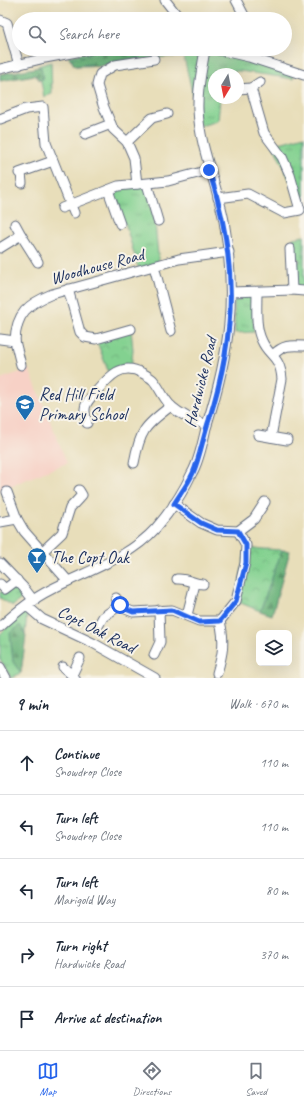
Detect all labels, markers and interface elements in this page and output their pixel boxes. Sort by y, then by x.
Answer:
search box [12,12,292,56]
icon: search [26,23,48,45]
text: Search here [58,25,119,44]
north arrow [208,68,244,104]
route end [200,161,218,179]
street label: Woodhouse Road [48,243,148,289]
street label: Hardwicke Road [179,333,222,429]
place label: Red Hill Field Primary School [39,384,129,425]
school or university icon: Red Hill Field Primary School [14,393,36,421]
bar icon: The Copt Oak [26,546,48,574]
place label: The Copt Oak [51,547,130,568]
route start [111,596,129,614]
street label: Copt Oak Road [54,601,141,659]
map controls [256,630,292,666]
button: layers [256,630,292,666]
text: 9 min [16,694,48,715]
text: Walk · 670 m [229,696,288,712]
text: Continue [54,745,99,764]
icon: ahead [16,752,38,774]
text: 110 m [260,755,288,771]
text: Snowdrop Close [54,764,121,780]
text: Turn left [54,809,97,828]
icon: left [16,816,38,838]
text: 110 m [260,819,288,835]
text: Snowdrop Close [54,828,121,844]
text: Turn left [54,873,97,892]
icon: left [16,880,38,902]
text: 80 m [266,883,288,899]
text: Marigold Way [54,892,115,908]
text: Turn right [54,937,107,956]
icon: right [16,944,38,966]
text: 370 m [260,947,288,963]
text: Hardwicke Road [54,956,124,972]
icon: arrive [16,1008,38,1030]
text: Arrive at destination [54,1009,161,1028]
tab: Map [37,1060,59,1098]
tab: Directions [133,1060,171,1098]
tab: Saved [245,1060,267,1098]

